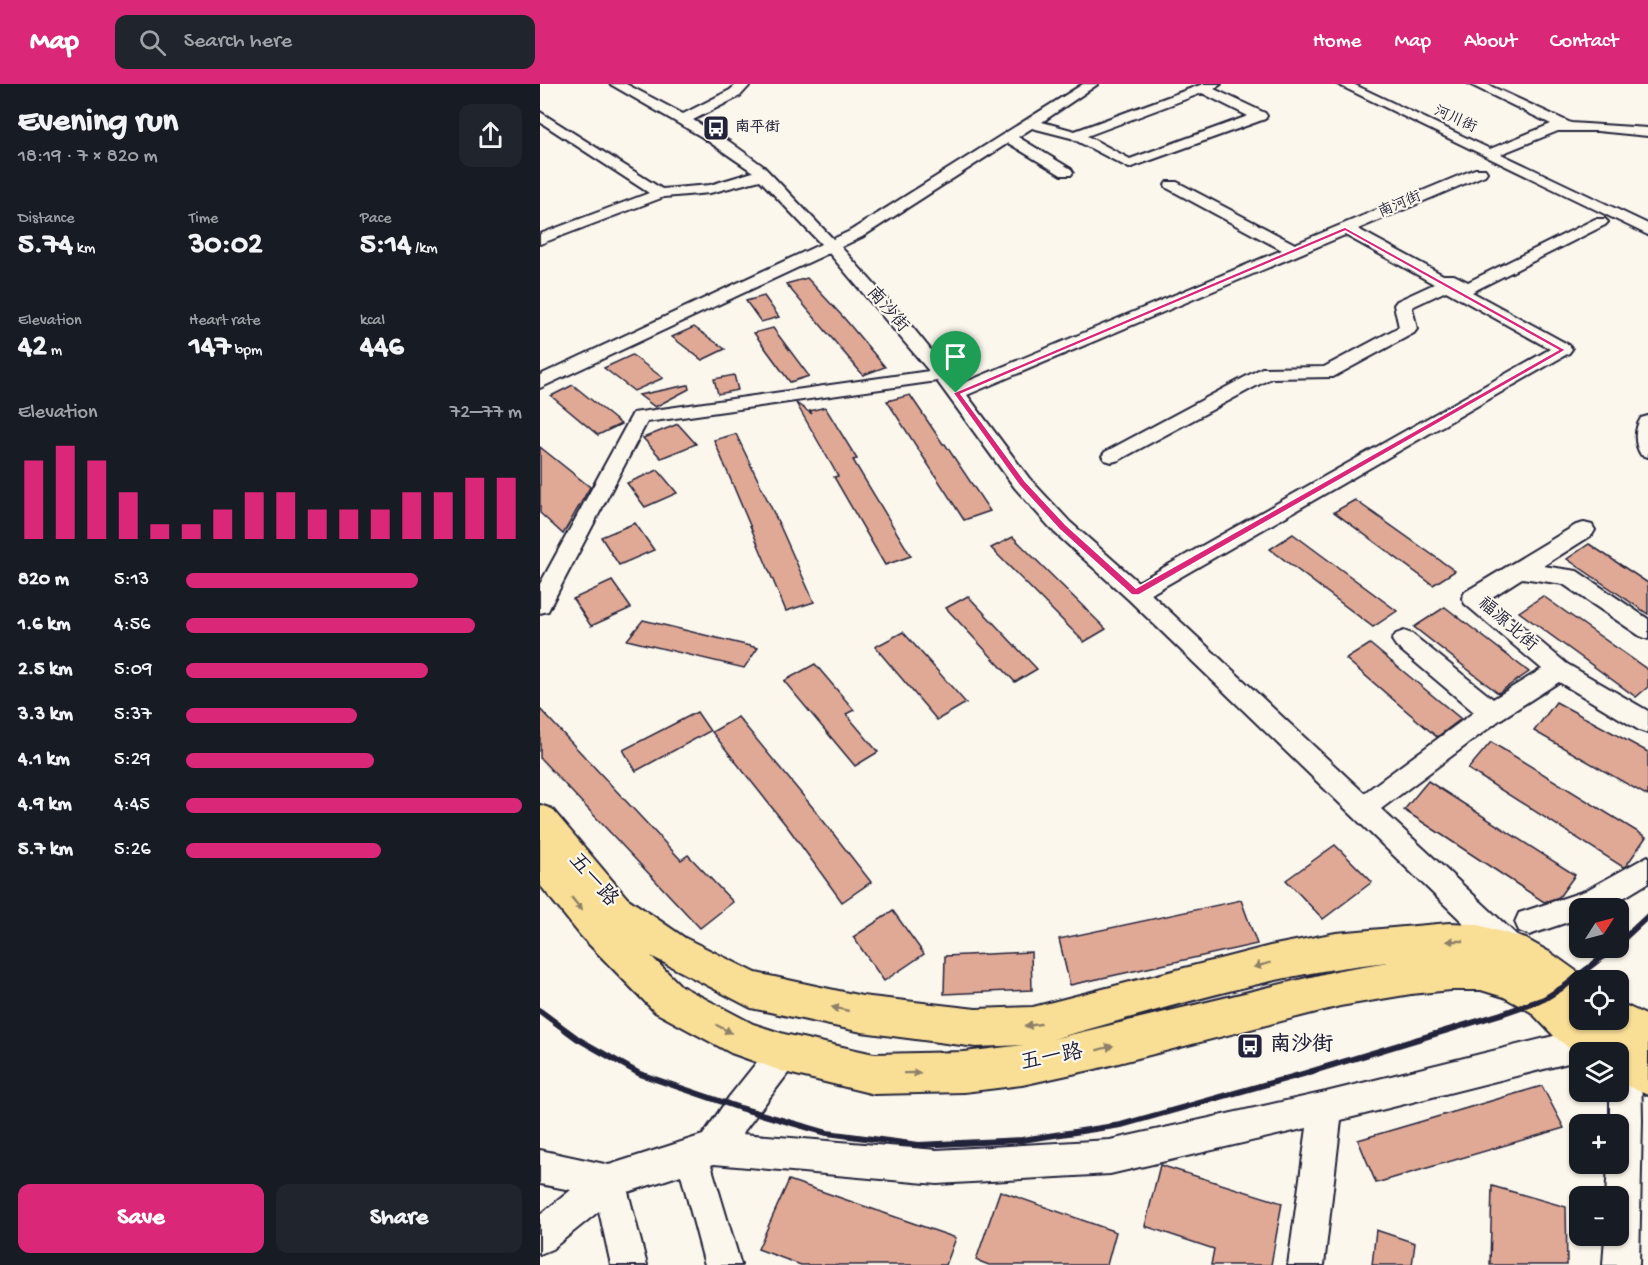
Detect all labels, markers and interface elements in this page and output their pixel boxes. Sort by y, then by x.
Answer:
search box [115,15,535,69]
text: Map [30,26,79,59]
icon: search [136,26,169,59]
text: Search here [184,29,292,55]
text: Home [1313,30,1361,55]
text: Map [1394,30,1431,55]
text: About [1464,30,1517,55]
text: Contact [1550,30,1618,55]
street label: 河川街 [1431,103,1479,137]
text: Evening run [18,104,178,142]
button: share [459,104,522,167]
bus stop icon: 南平街 [701,113,731,143]
place label: 南平街 [735,119,780,137]
text: 18:19 · 7 × 820 m [18,146,158,169]
street label: 南河街 [1375,187,1424,222]
text: Distance [18,210,75,229]
text: Time [189,210,218,229]
text: Pace [360,210,391,229]
text: 5.74 [18,229,73,264]
text: 30:02 [189,229,263,264]
text: 5:14 [360,229,412,264]
text: km [73,240,95,259]
text: /km [412,240,438,259]
street label: 南沙街 [861,282,913,337]
text: Elevation [18,312,82,331]
text: Heart rate [189,312,261,331]
text: kcal [360,312,385,331]
text: 42 [18,331,47,366]
text: 147 [189,331,231,366]
text: 446 [360,331,404,366]
pin [930,331,981,393]
icon: arrive [939,340,972,373]
text: m [47,342,62,361]
text: bpm [231,342,262,361]
text: Elevation [18,402,98,425]
text: 72–77 m [450,402,522,425]
text: 820 m [18,569,69,592]
text: 5:13 [114,569,149,592]
street label: 福源北街 [1473,593,1542,657]
text: 1.6 km [18,614,70,637]
text: 4:56 [114,614,150,637]
text: 2.5 km [18,659,72,682]
text: 5:09 [114,659,152,682]
text: 3.3 km [18,704,73,727]
text: 5:37 [114,704,152,727]
text: 4.1 km [18,749,70,772]
text: 5:29 [114,749,151,772]
text: 4.9 km [18,794,72,817]
text: 4:45 [114,794,150,817]
text: 5.7 km [18,839,73,862]
text: 5:26 [114,839,151,862]
street label: 五一路 [562,848,624,913]
one-way arrow [571,896,584,912]
north arrow [1569,898,1629,958]
map controls [1569,898,1629,1246]
one-way arrow [1446,936,1465,946]
one-way arrow [1253,961,1271,970]
button: locate [1569,970,1629,1030]
one-way arrow [831,1003,849,1013]
one-way arrow [1024,1021,1043,1030]
one-way arrow [716,1024,733,1034]
bus stop icon: 南沙街 [1235,1031,1265,1061]
place label: 南沙街 [1270,1032,1333,1059]
street label: 五一路 [1018,1039,1085,1077]
button: layers [1569,1042,1629,1102]
one-way arrow [1096,1043,1114,1052]
one-way arrow [903,1068,922,1078]
button: + [1569,1114,1629,1174]
button: Save [18,1184,264,1253]
button: Share [276,1184,522,1253]
button: − [1569,1186,1629,1246]

